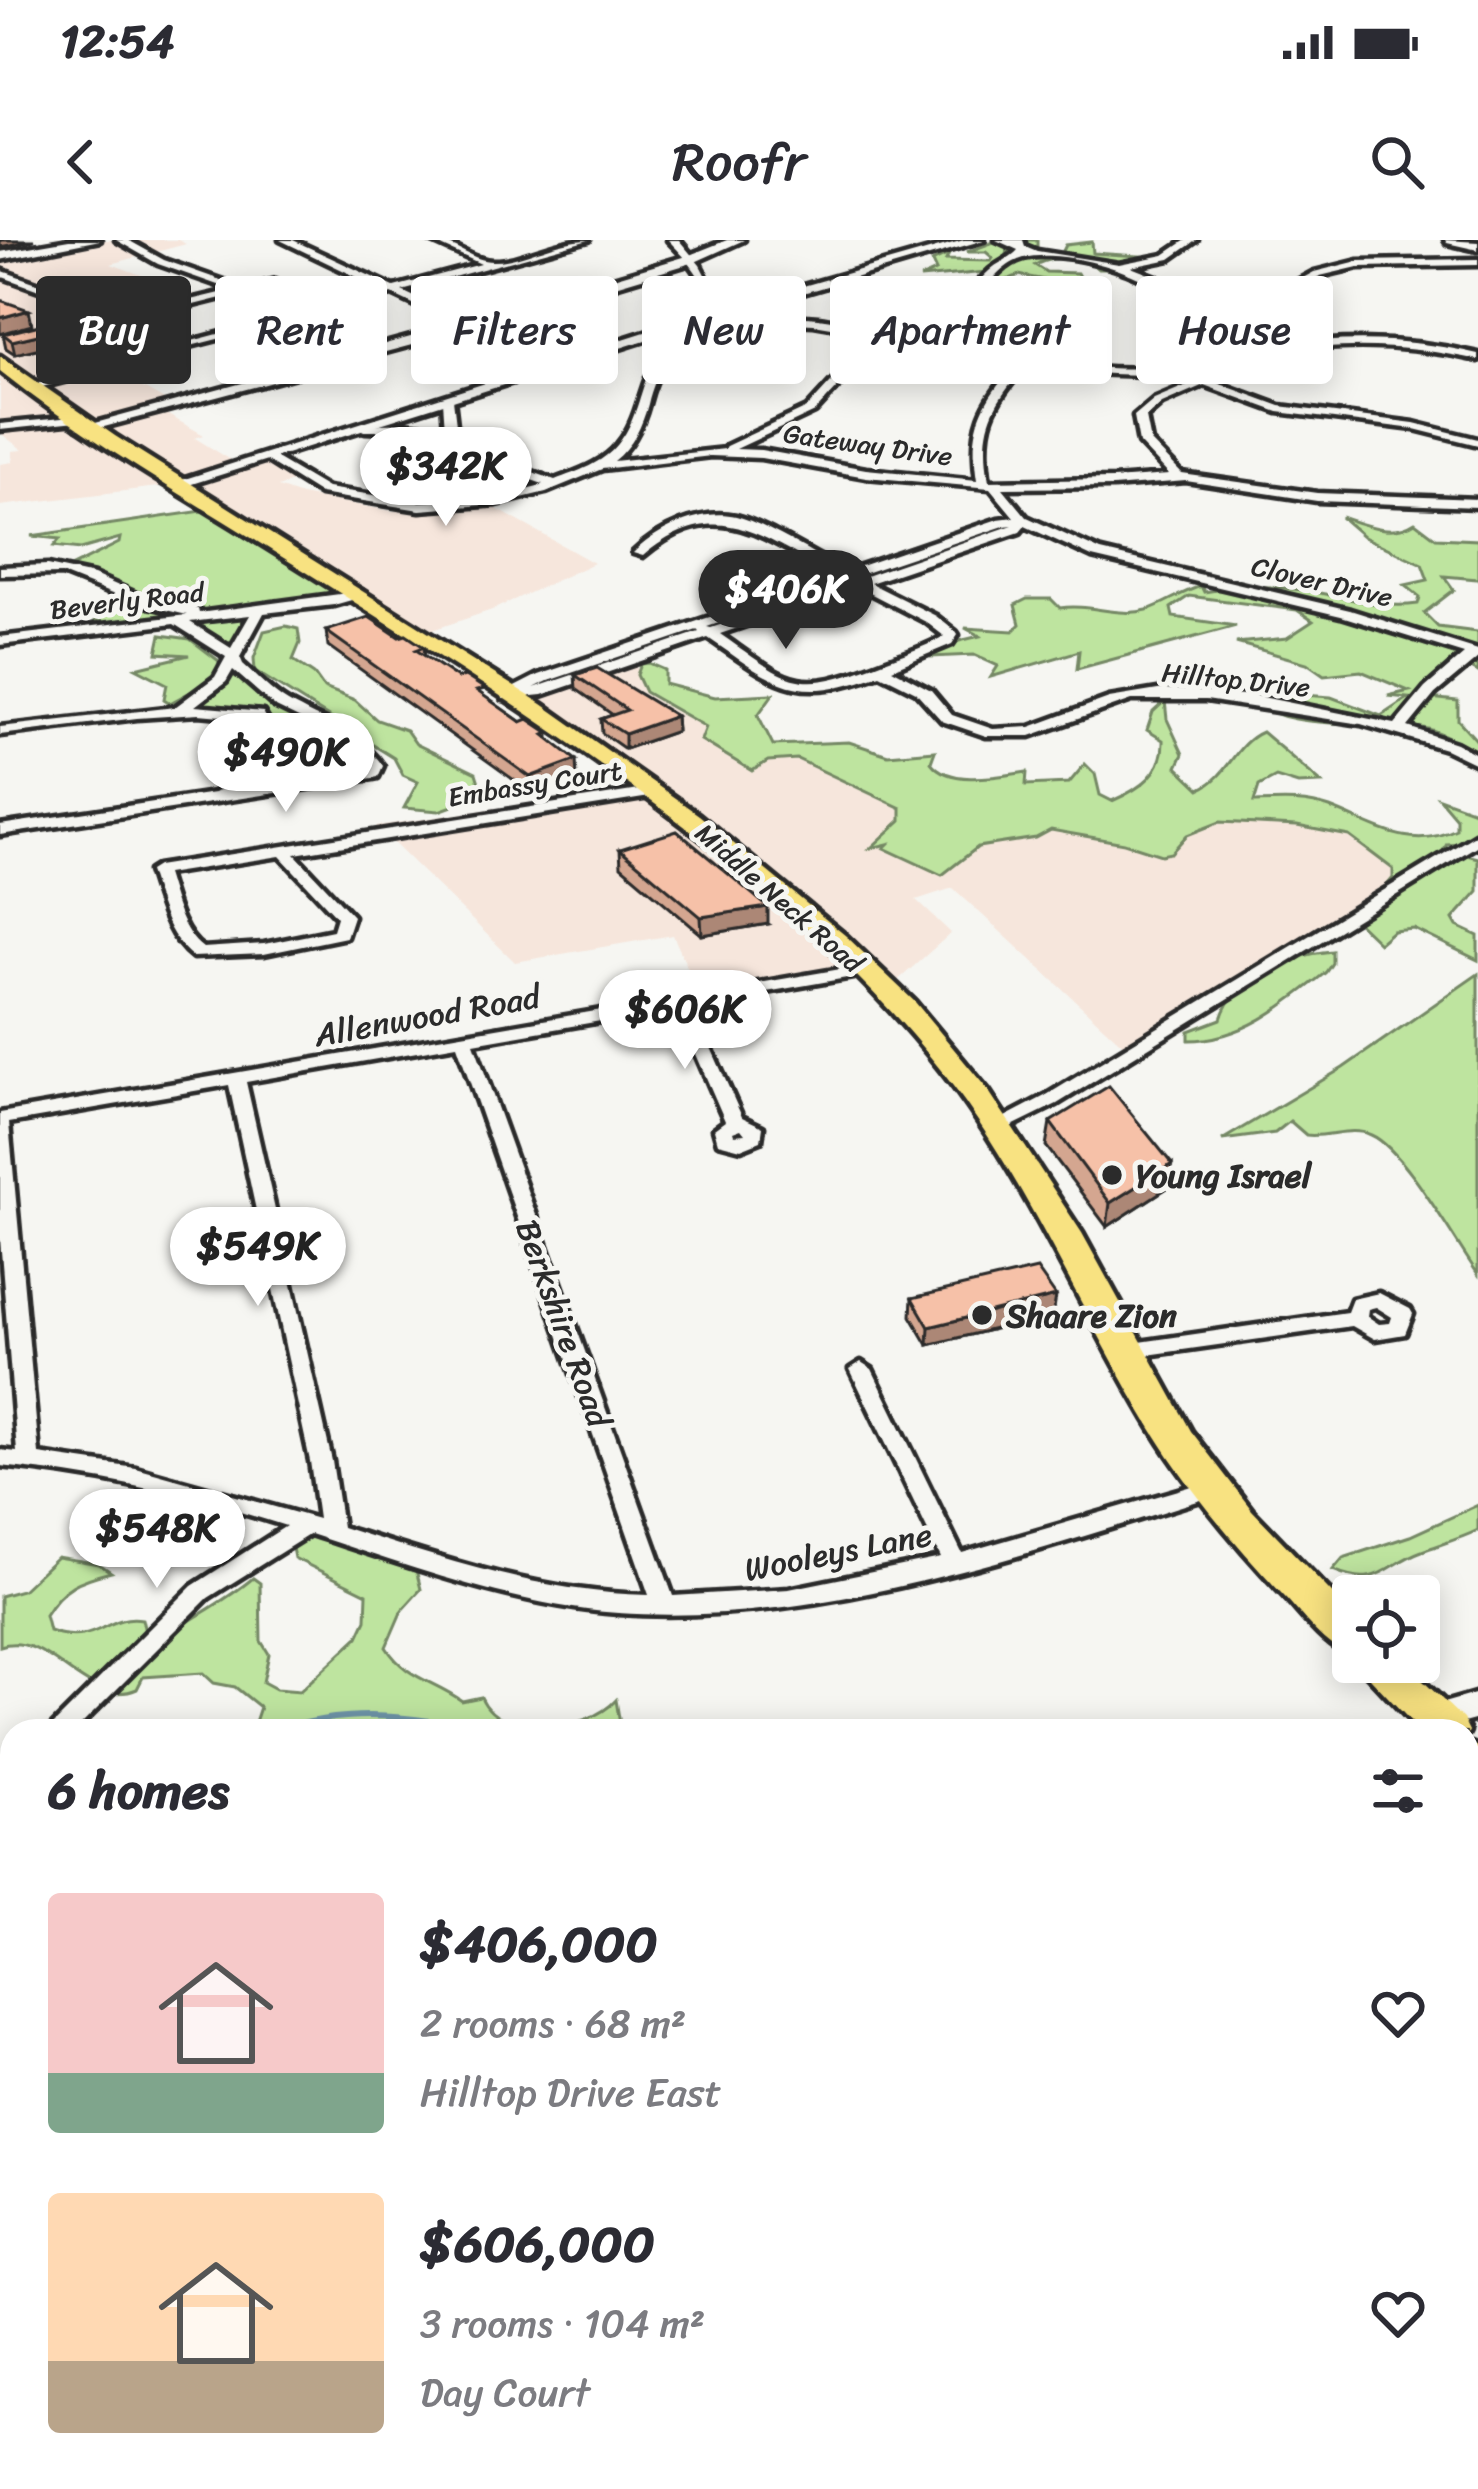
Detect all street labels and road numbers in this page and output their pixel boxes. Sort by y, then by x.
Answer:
street label: Gateway Drive [780,409,956,481]
street label: Clover Drive [1246,542,1398,622]
street label: Beverly Road [47,568,208,634]
street label: Hilltop Drive [1159,648,1313,712]
street label: Embassy Court [444,746,626,821]
street label: Middle Neck Road [684,811,876,986]
street label: Allenwood Road [309,967,547,1065]
street label: Berkshire Road [499,1211,628,1438]
street label: Wooleys Lane [739,1505,937,1599]

